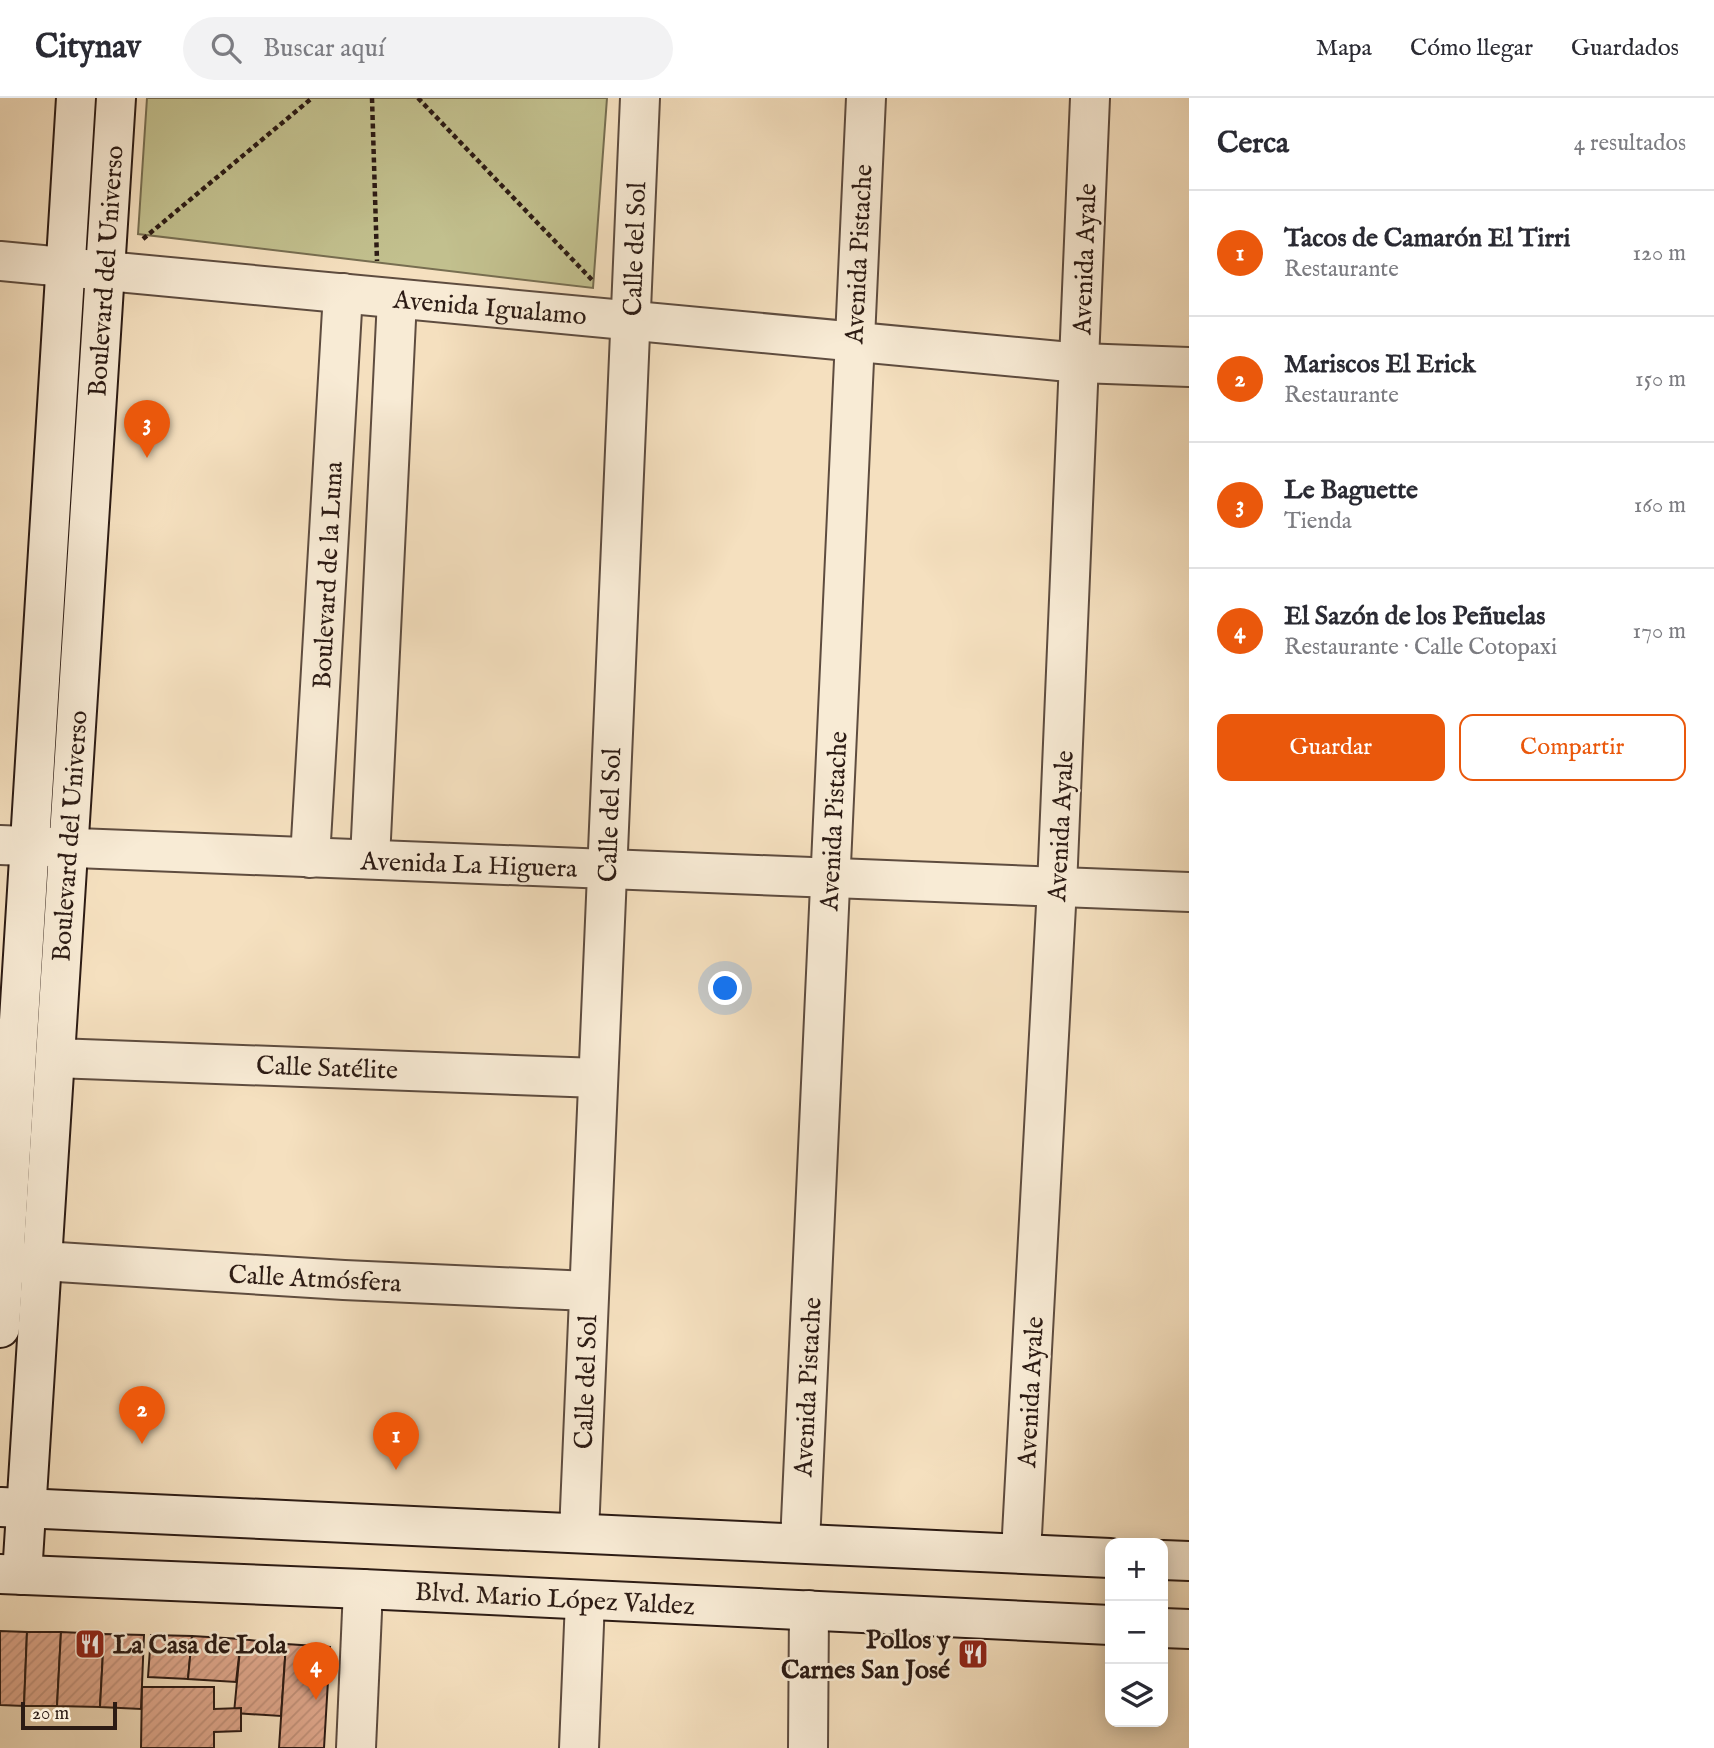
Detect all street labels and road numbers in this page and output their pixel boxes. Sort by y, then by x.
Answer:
street label: Boulevard del Universo [81,144,132,398]
street label: Avenida Pistache [838,163,881,346]
street label: Calle del Sol [617,180,654,317]
street label: Avenida Ayale [1066,183,1105,336]
street label: Avenida Igualamo [391,284,588,333]
street label: Boulevard de la Luna [306,460,351,690]
street label: Boulevard del Universo [45,709,96,963]
street label: Avenida Pistache [813,730,856,913]
street label: Calle del Sol [592,746,629,883]
street label: Avenida Ayale [1041,750,1082,904]
street label: Avenida La Higuera [359,845,579,886]
street label: Calle Satélite [255,1050,398,1087]
street label: Calle Atmósfera [228,1258,403,1301]
street label: Avenida Pistache [787,1296,830,1479]
street label: Calle del Sol [568,1313,605,1450]
street label: Avenida Ayale [1011,1316,1052,1470]
street label: Blvd. Mario López Valdez [414,1576,696,1623]

